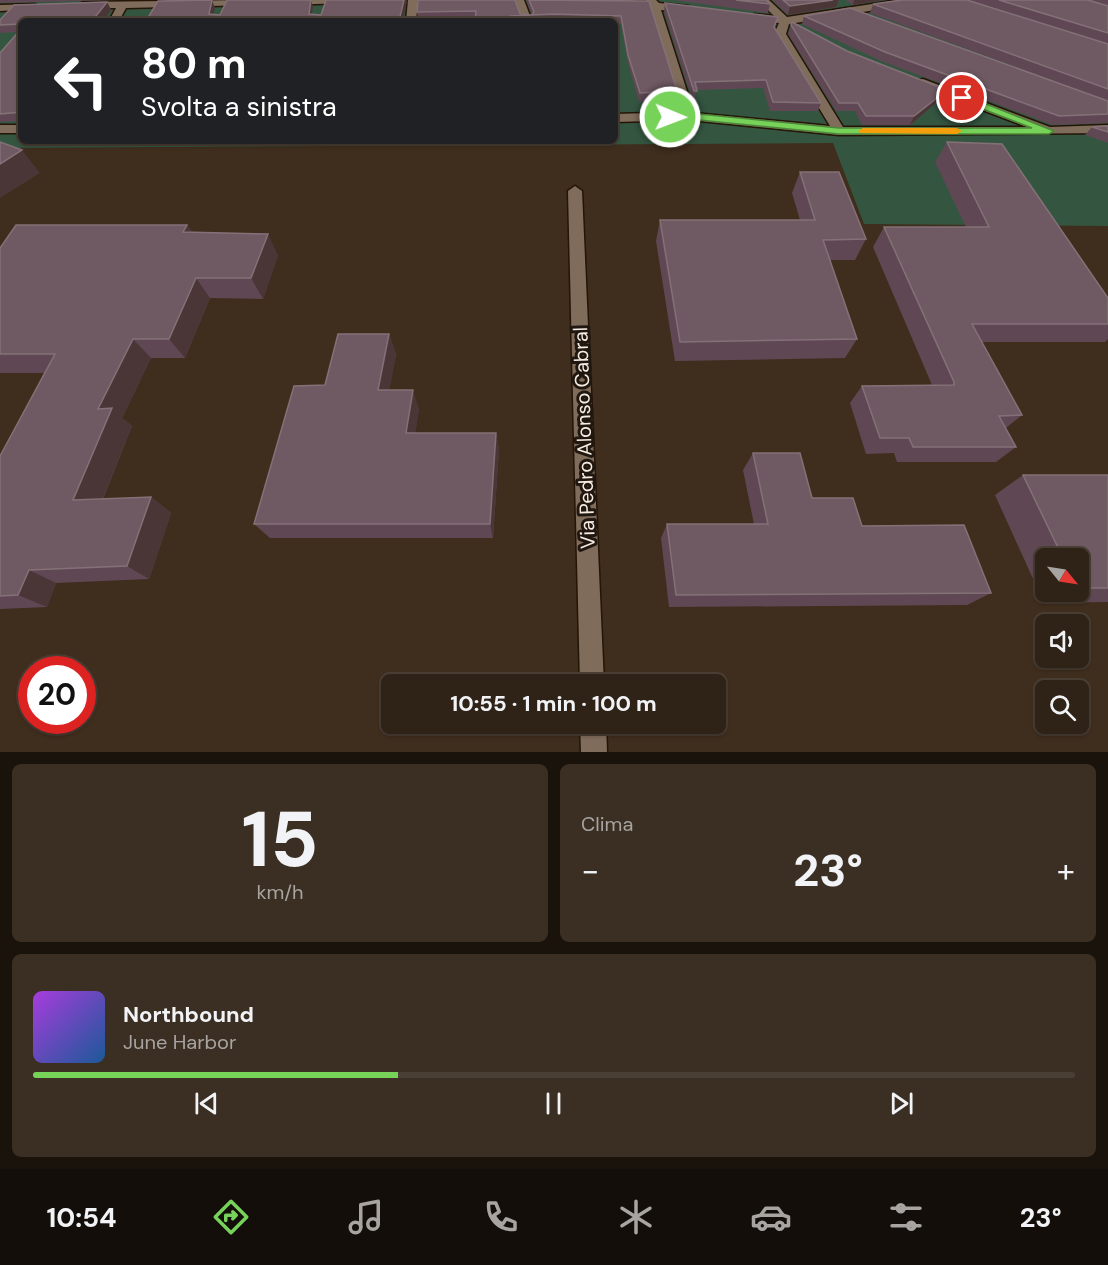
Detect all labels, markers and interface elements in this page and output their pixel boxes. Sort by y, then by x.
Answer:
text: 80 m [141,36,247,91]
icon: left [42,42,120,120]
pin [936,72,987,123]
icon: arrive [945,81,978,114]
position arrow [638,85,702,149]
text: Svolta a sinistra [141,89,337,124]
street label: Via Pedro Alonso Cabral [567,326,601,550]
north arrow [1035,548,1089,602]
map controls [1035,548,1089,734]
button: sound [1035,614,1089,668]
speed limit sign: 20 [18,656,96,734]
button: search [1035,680,1089,734]
text: 10:55 · 1 min · 100 m [450,689,657,718]
text: 15 [242,789,318,890]
text: Clima [581,811,633,837]
text: 23° [793,841,863,900]
text: − [581,849,599,892]
text: + [1057,849,1075,892]
text: km/h [256,879,304,905]
text: Northbound [123,1000,254,1029]
text: June Harbor [123,1029,236,1055]
icon: previous [190,1087,223,1120]
icon: pause [537,1087,570,1120]
icon: next [885,1087,918,1120]
icon: directions [210,1196,252,1238]
icon: music [345,1196,387,1238]
icon: phone [480,1196,522,1238]
icon: climate [615,1196,657,1238]
icon: car [750,1196,792,1238]
icon: filters [885,1196,927,1238]
text: 10:54 [47,1200,117,1235]
text: 23° [1020,1200,1061,1235]

